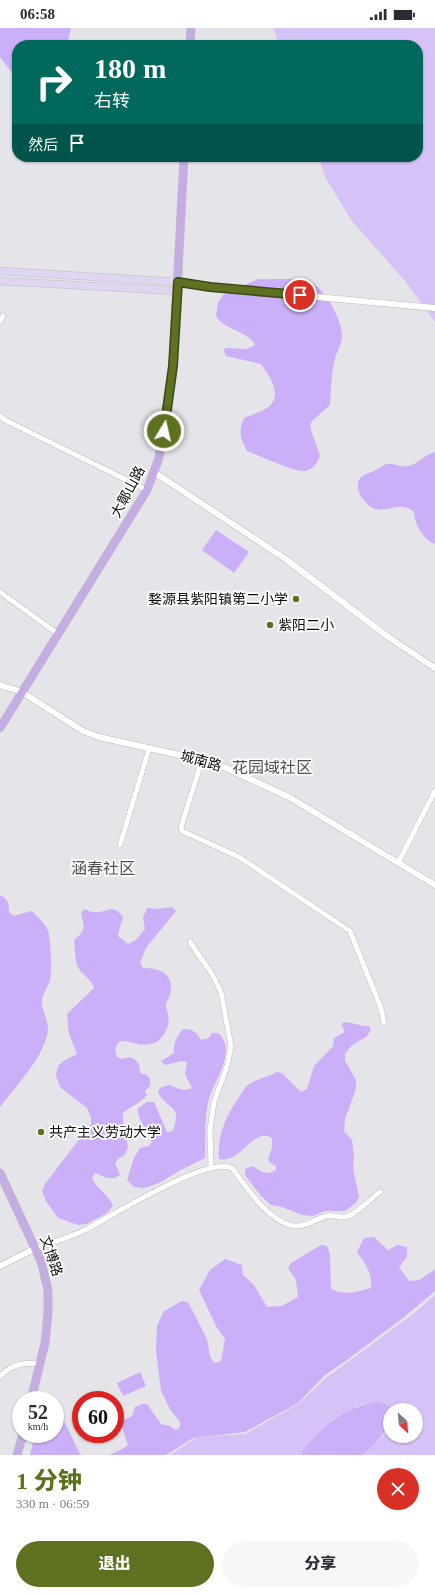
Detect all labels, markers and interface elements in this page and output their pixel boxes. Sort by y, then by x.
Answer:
text: 06:58 [20,6,55,22]
text: 180 m [94,53,166,84]
icon: right [28,56,80,108]
text: 右转 [94,91,130,111]
icon: arrive [66,132,88,154]
text: 然后 [28,137,58,153]
pin [283,278,317,312]
icon: arrive [289,284,311,306]
position arrow [143,410,185,452]
street label: 大鄣山路 [108,464,148,520]
place label: 婺源县紫阳镇第二小学 [148,591,288,607]
marker: 婺源县紫阳镇第二小学 [291,594,301,604]
place label: 紫阳二小 [278,618,334,633]
marker: 紫阳二小 [265,620,275,630]
street label: 城南路 [179,748,223,774]
district label: 花园域社区 [232,759,312,776]
district label: 涵春社区 [71,860,135,877]
place label: 共产主义劳动大学 [49,1125,161,1140]
marker: 共产主义劳动大学 [36,1127,46,1137]
street label: 文博路 [37,1233,66,1278]
speed limit sign: 60 [72,1391,124,1443]
text: 52 [28,1401,48,1423]
north arrow [383,1403,423,1443]
map controls [383,1403,423,1443]
text: km/h [28,1421,48,1432]
text: 1 分钟 [16,1468,82,1494]
button: close [377,1468,419,1510]
text: 330 m · 06:59 [16,1496,89,1511]
button: 退出 [16,1541,214,1587]
button: 分享 [222,1541,419,1587]

